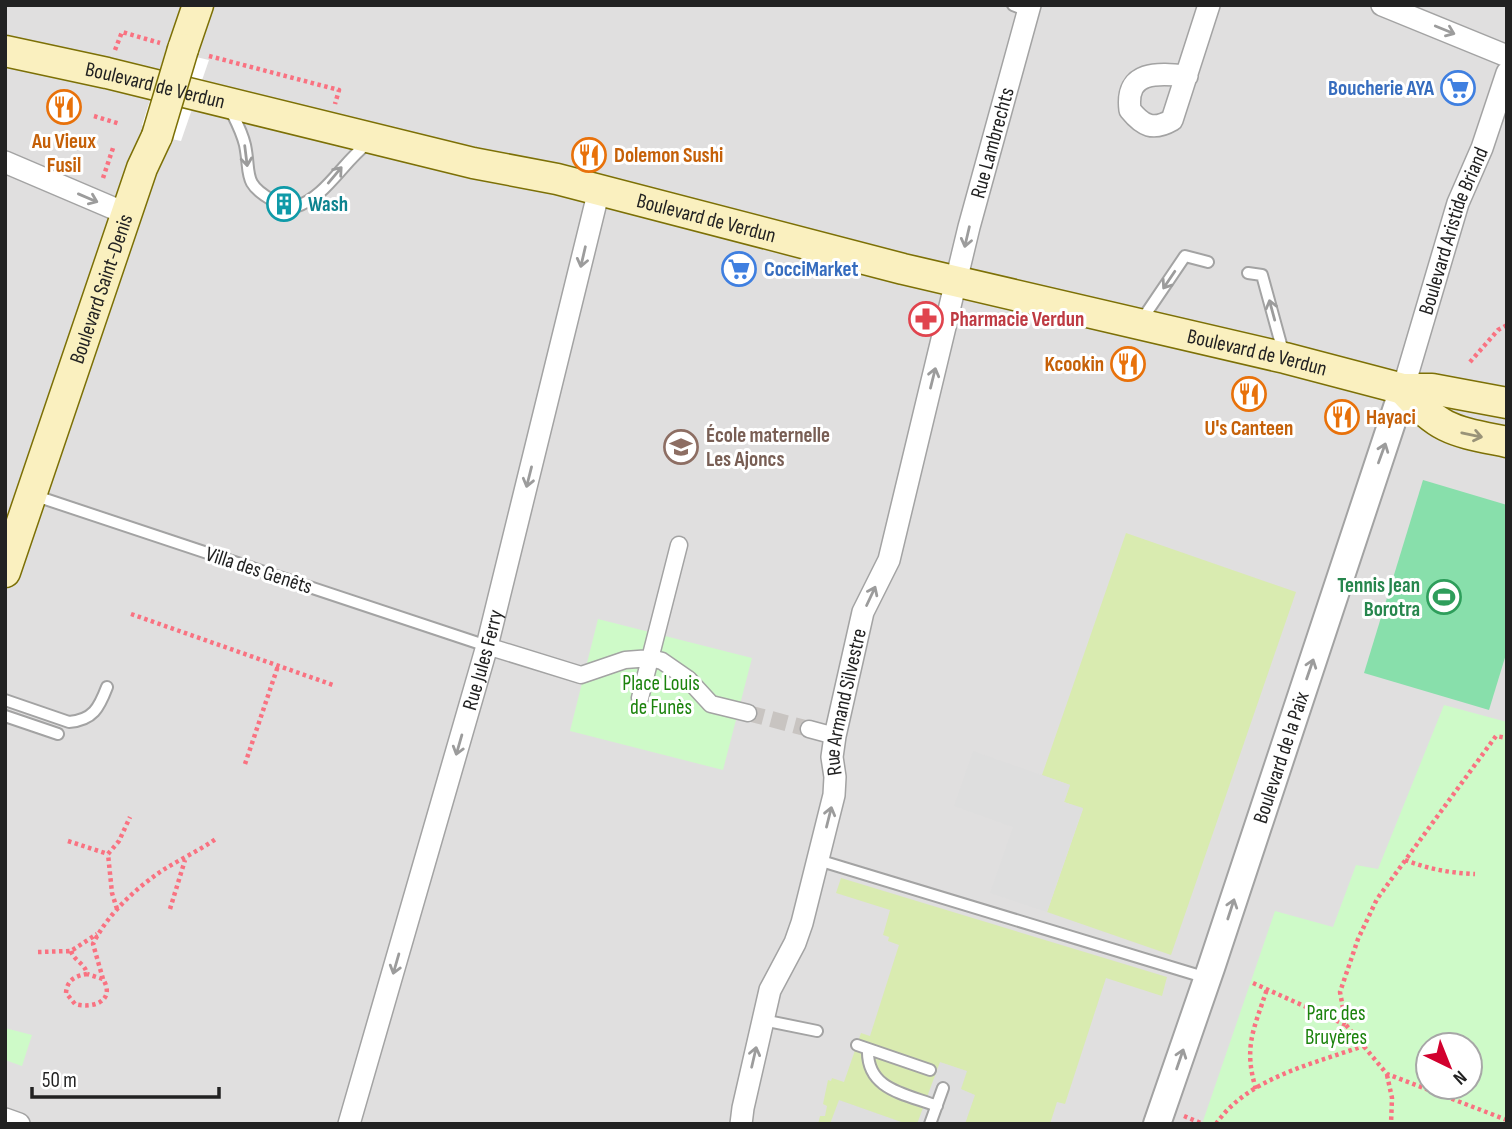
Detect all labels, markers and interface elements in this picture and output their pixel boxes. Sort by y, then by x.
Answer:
one-way arrow [1433,25,1455,38]
street label: Boulevard de Verdun [83,57,227,115]
supermarket icon: Boucherie AYA [1439,69,1477,107]
place label: Boucherie AYA [1328,76,1435,101]
street label: Rue Lambrechts [965,85,1020,201]
restaurant icon: Au Vieux Fusil [45,88,83,126]
place label: Au Vieux Fusil [31,129,96,178]
restaurant icon: Dolemon Sushi [570,136,608,174]
place label: Dolemon Sushi [614,143,723,168]
street label: Boulevard Aristide Briand [1414,143,1494,318]
one-way arrow [239,144,252,167]
one-way arrow [327,166,343,184]
building icon: Wash [265,185,303,223]
street label: Boulevard de Verdun [634,188,778,248]
one-way arrow [77,192,99,205]
place label: Wash [308,192,348,217]
street label: Boulevard Saint-Denis [65,211,138,367]
one-way arrow [960,225,973,248]
one-way arrow [576,245,589,267]
supermarket icon: CocciMarket [720,250,758,288]
place label: CocciMarket [764,257,858,282]
one-way arrow [1162,270,1176,289]
one-way arrow [1265,299,1278,322]
pharmacy icon: Pharmacie Verdun [907,300,945,338]
place label: Pharmacie Verdun [950,307,1084,332]
street label: Boulevard de Verdun [1185,324,1330,381]
restaurant icon: Kcookin [1109,345,1147,383]
place label: Kcookin [1044,352,1104,377]
one-way arrow [927,367,940,390]
restaurant icon: U's Canteen [1230,375,1268,413]
restaurant icon: Hayaci [1323,398,1361,436]
place label: Hayaci [1366,405,1416,430]
place label: U's Canteen [1205,416,1293,441]
place label: École maternelle Les Ajoncs [706,423,830,472]
school or university icon: École maternelle Les Ajoncs [662,428,700,466]
one-way arrow [1460,428,1483,442]
one-way arrow [1377,442,1389,464]
one-way arrow [522,465,535,488]
street label: Villa des Genêts [202,541,315,599]
place label: Tennis Jean Borotra [1337,573,1420,622]
sports icon: Tennis Jean Borotra [1425,578,1463,616]
one-way arrow [865,586,878,607]
street label: Rue Jules Ferry [457,607,508,713]
street label: Rue Armand Silvestre [820,626,872,777]
one-way arrow [1305,658,1317,680]
park label: Place Louis de Funès [622,671,700,720]
street label: Boulevard de la Paix [1248,688,1315,827]
one-way arrow [452,733,465,756]
one-way arrow [823,807,836,829]
one-way arrow [1225,898,1238,920]
one-way arrow [389,952,402,974]
park label: Parc des Bruyères [1305,1001,1367,1050]
north arrow [1414,1031,1484,1101]
one-way arrow [748,1046,762,1069]
one-way arrow [1175,1049,1187,1071]
scale bar [32,1056,219,1100]
text: N [1448,1065,1471,1089]
text: 50 m [42,1068,77,1093]

